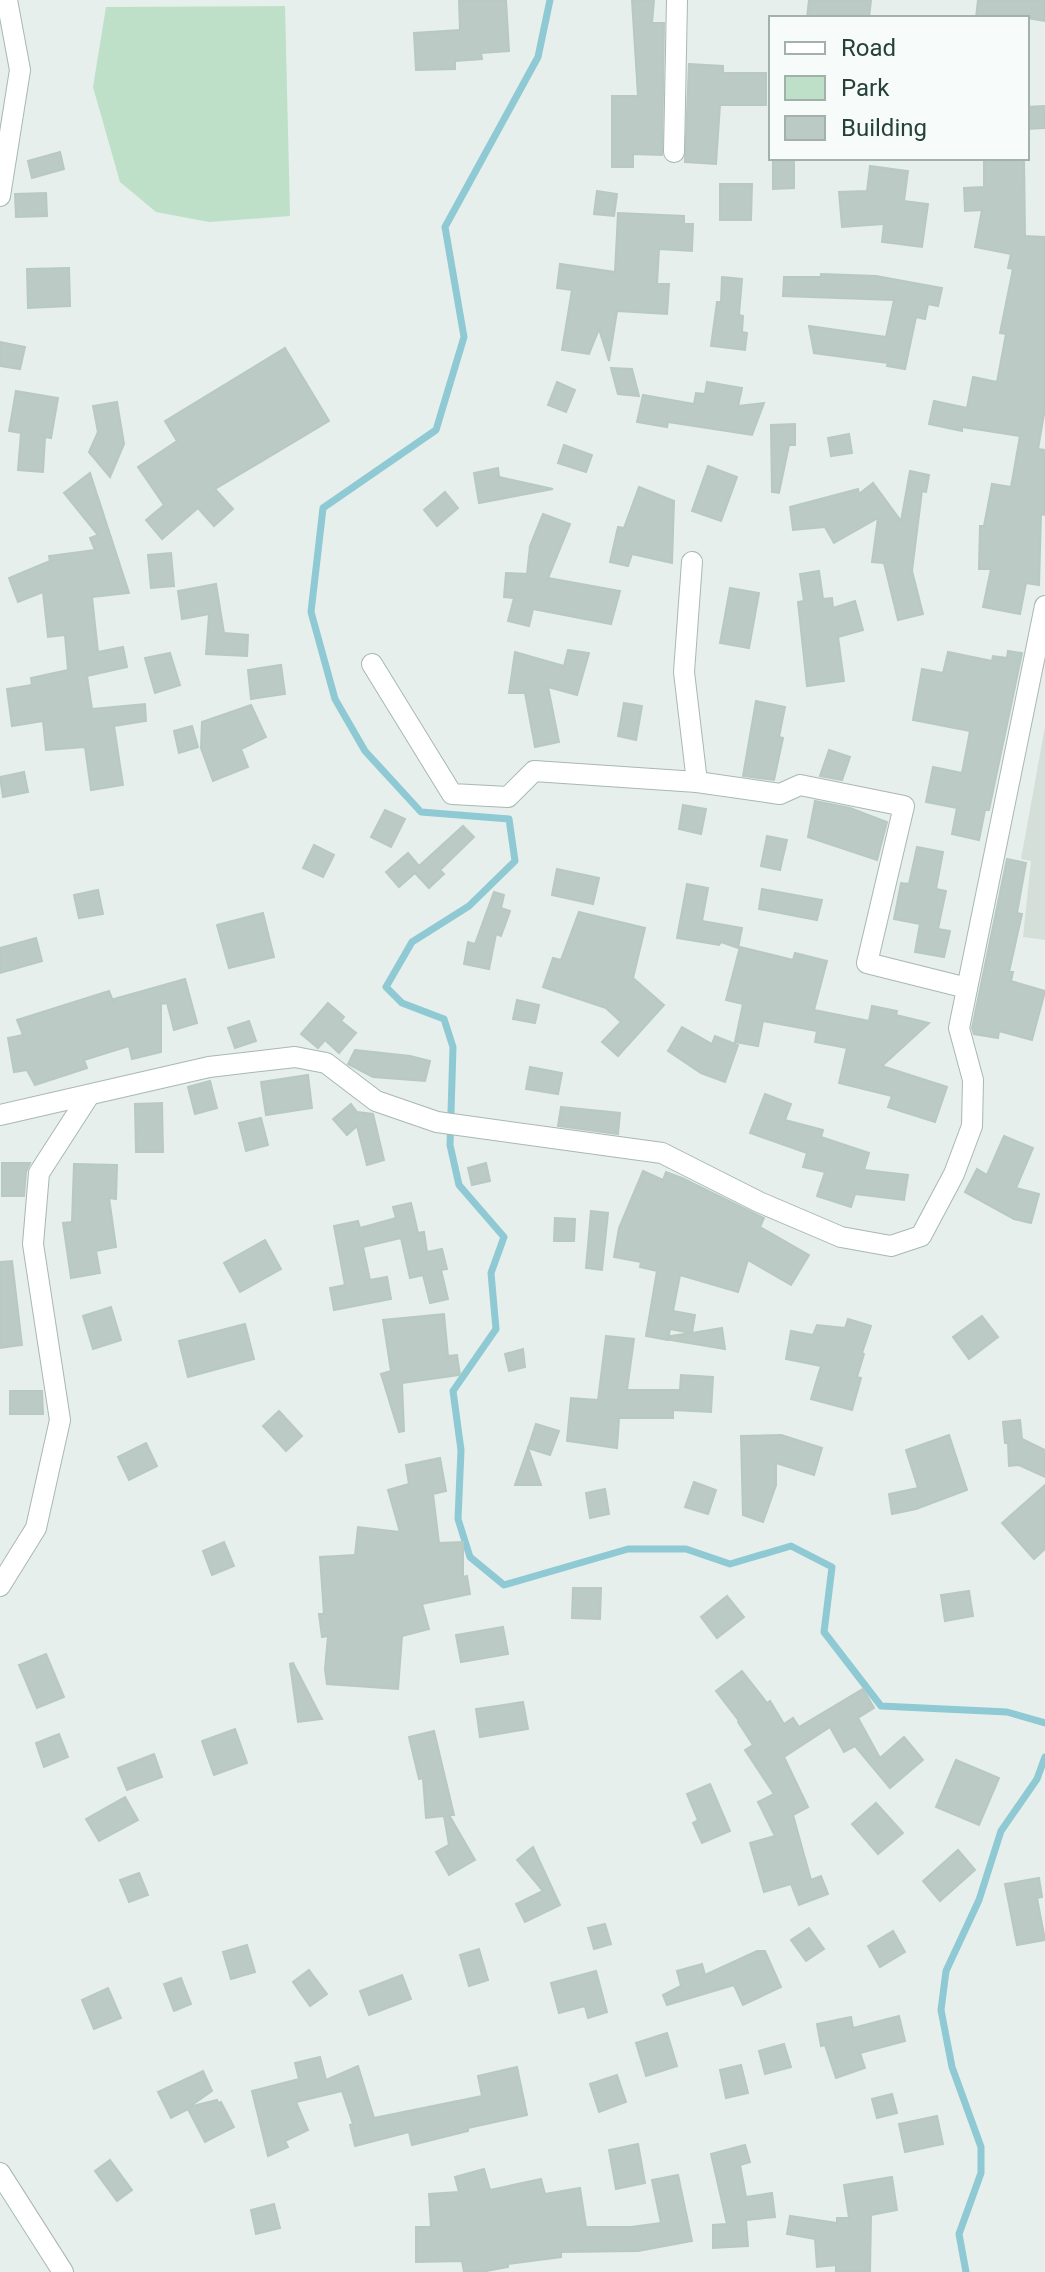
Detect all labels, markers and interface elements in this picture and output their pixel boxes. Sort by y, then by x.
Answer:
legend [769,16,1029,160]
text: Road [841,34,896,62]
text: Park [841,74,890,102]
text: Building [841,114,927,142]

